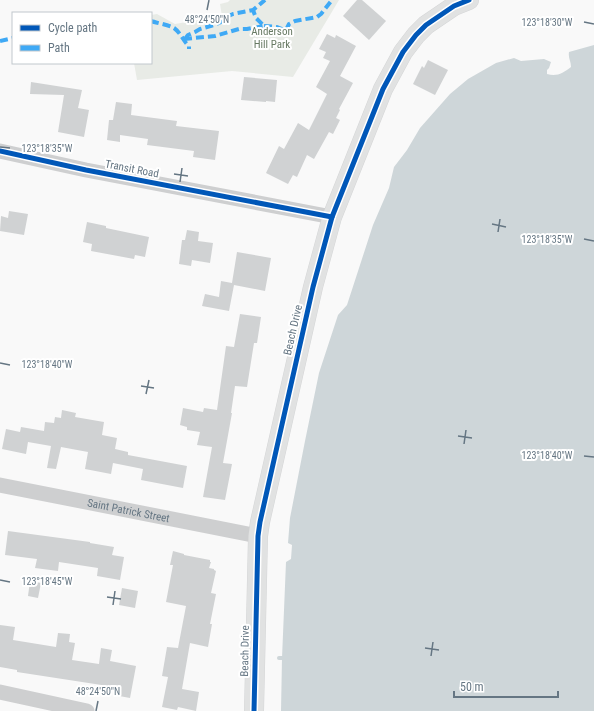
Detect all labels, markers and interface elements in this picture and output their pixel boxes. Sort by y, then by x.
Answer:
legend [12,12,152,64]
text: 48°24'50"N [185,14,229,25]
text: 123°18'30"W [522,17,573,28]
text: Cycle path [48,21,98,35]
park label: Anderson Hill Park [251,25,293,51]
text: Path [48,41,70,55]
text: 123°18'35"W [22,143,73,154]
street label: Transit Road [104,157,160,181]
text: 123°18'35"W [522,234,573,245]
street label: Beach Drive [281,304,305,356]
text: 123°18'40"W [22,359,73,370]
text: 123°18'40"W [522,450,573,461]
street label: Saint Patrick Street [86,496,171,525]
text: 123°18'45"W [22,576,73,587]
street label: Beach Drive [238,625,252,677]
scale bar [454,673,558,699]
text: 50 m [460,680,484,694]
text: 48°24'50"N [76,686,120,697]

